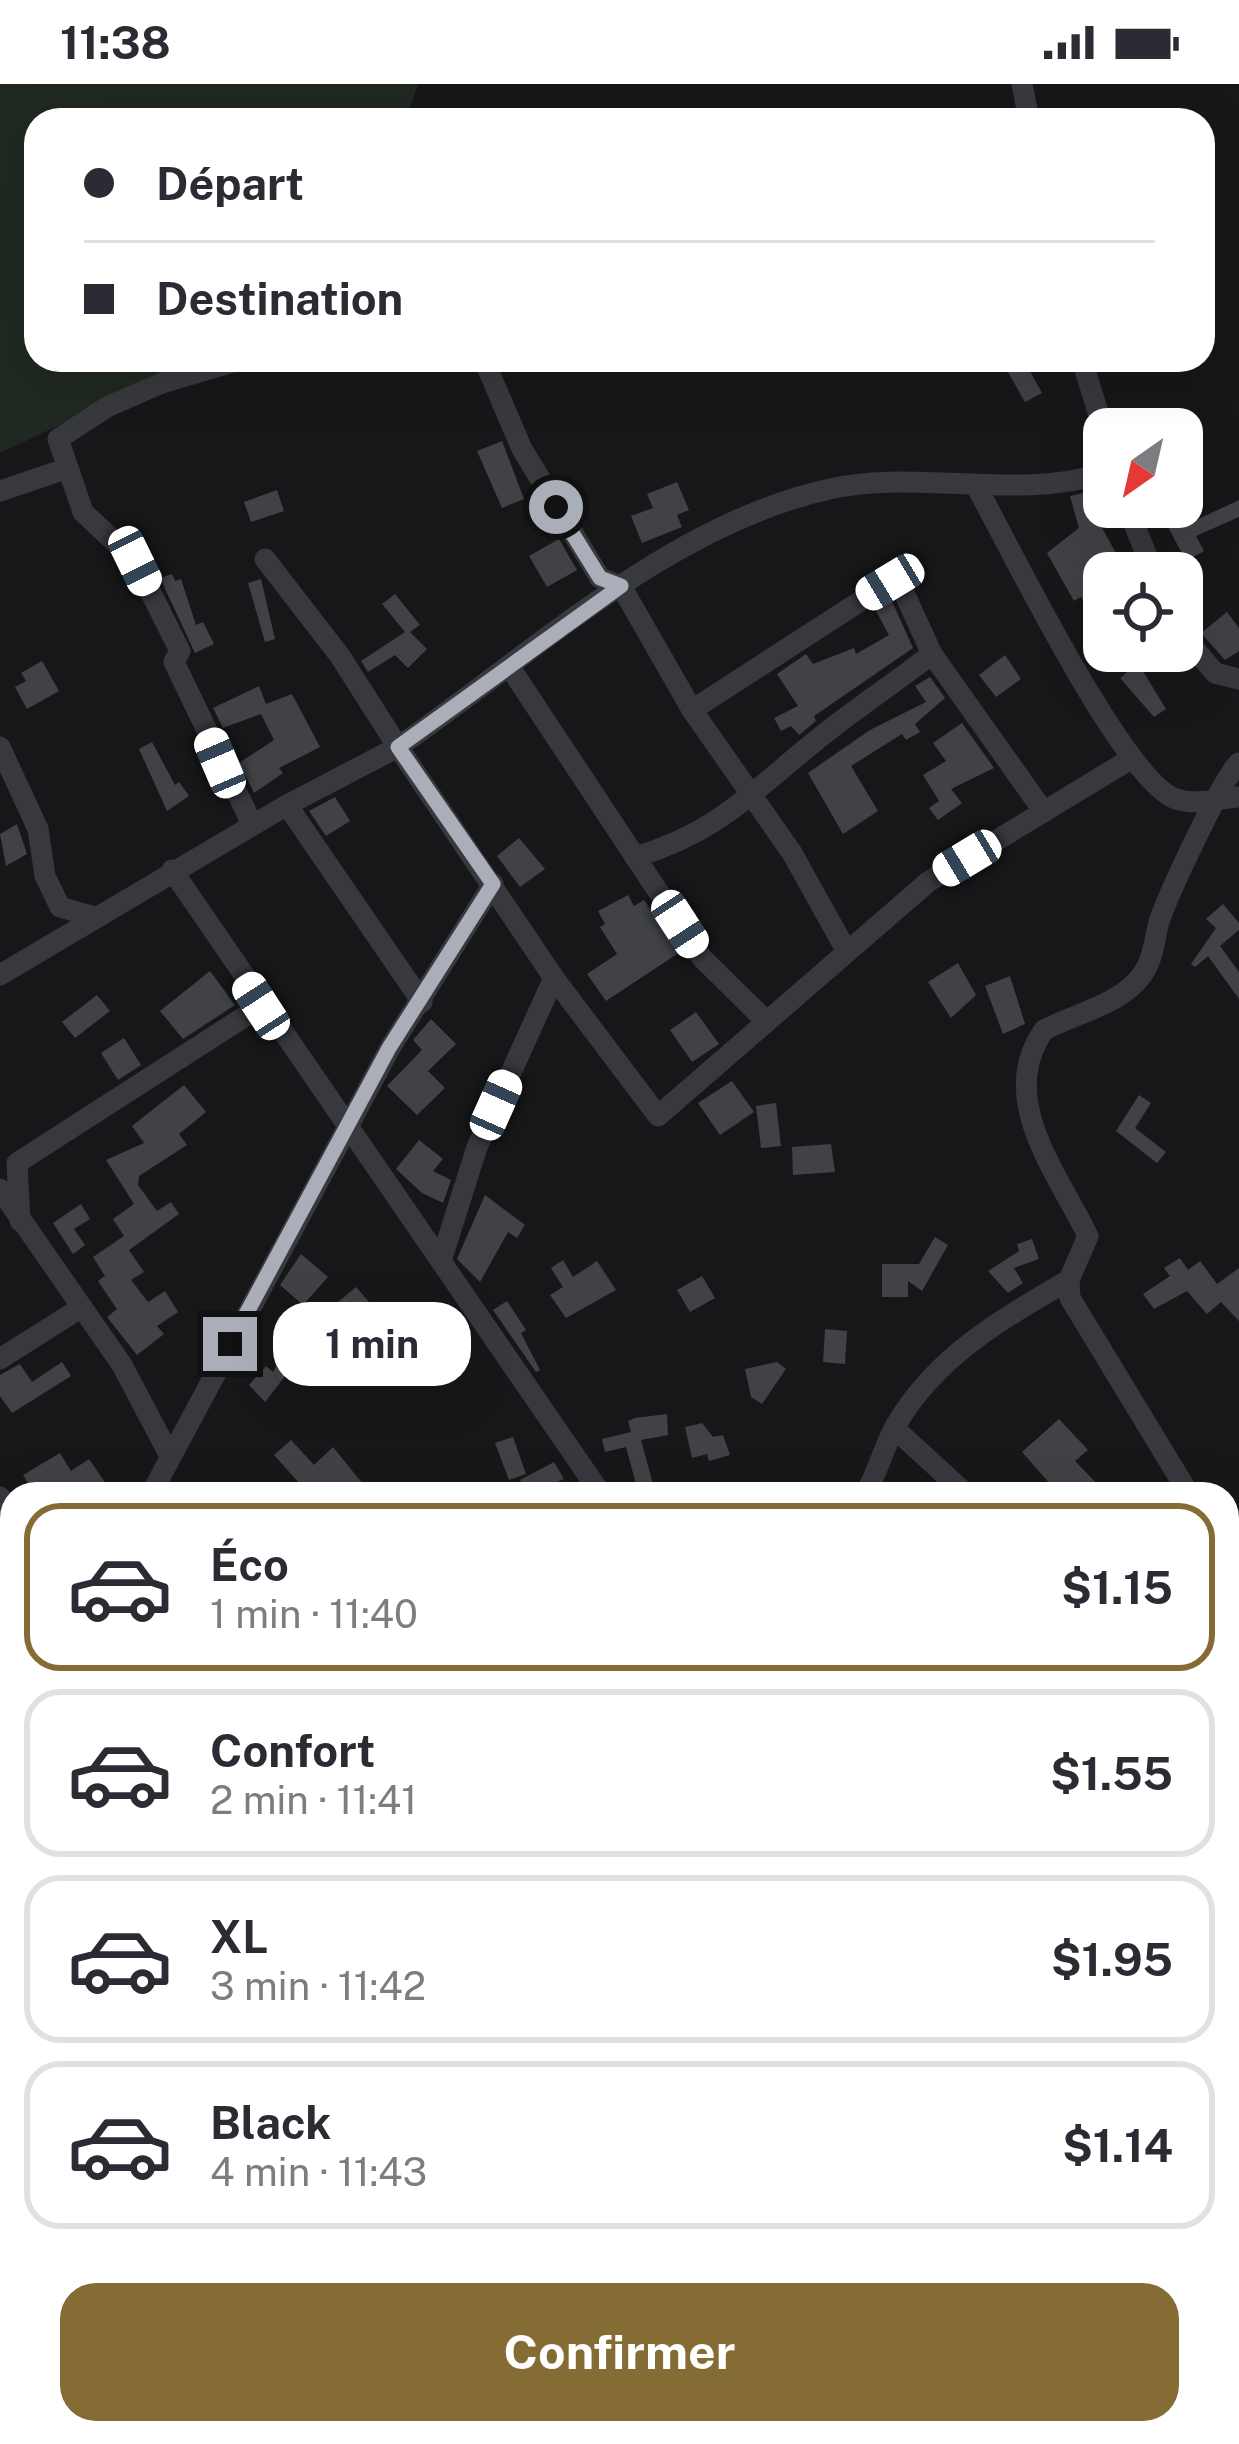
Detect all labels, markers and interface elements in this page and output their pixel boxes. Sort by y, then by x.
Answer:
text: 11:38 [60,16,171,69]
text: Départ [156,157,304,210]
text: Destination [156,272,403,325]
north arrow [1083,408,1203,528]
map controls [1083,408,1203,672]
route start [529,480,583,534]
car [103,521,167,601]
car [850,548,930,616]
button: locate [1083,552,1203,672]
car [189,723,251,803]
car [927,824,1007,892]
car [645,884,715,964]
car [226,966,296,1046]
car [465,1065,527,1145]
callout: 1 min [272,1302,470,1386]
route end [203,1317,257,1371]
text: 1 min [325,1321,419,1367]
icon: car [66,1533,174,1641]
text: Éco [210,1538,289,1591]
text: $1.15 [1061,1561,1173,1614]
text: 1 min · 11:40 [210,1591,418,1637]
icon: car [66,1719,174,1827]
text: Confort [210,1724,375,1777]
text: $1.55 [1050,1747,1173,1800]
text: 2 min · 11:41 [210,1777,417,1823]
icon: car [66,1905,174,2013]
text: XL [210,1910,268,1963]
text: $1.95 [1051,1933,1173,1986]
text: 3 min · 11:42 [210,1963,426,2009]
icon: car [66,2091,174,2199]
text: Black [210,2096,331,2149]
text: $1.14 [1062,2119,1173,2172]
text: 4 min · 11:43 [210,2149,427,2195]
button: Confirmer [60,2283,1179,2421]

